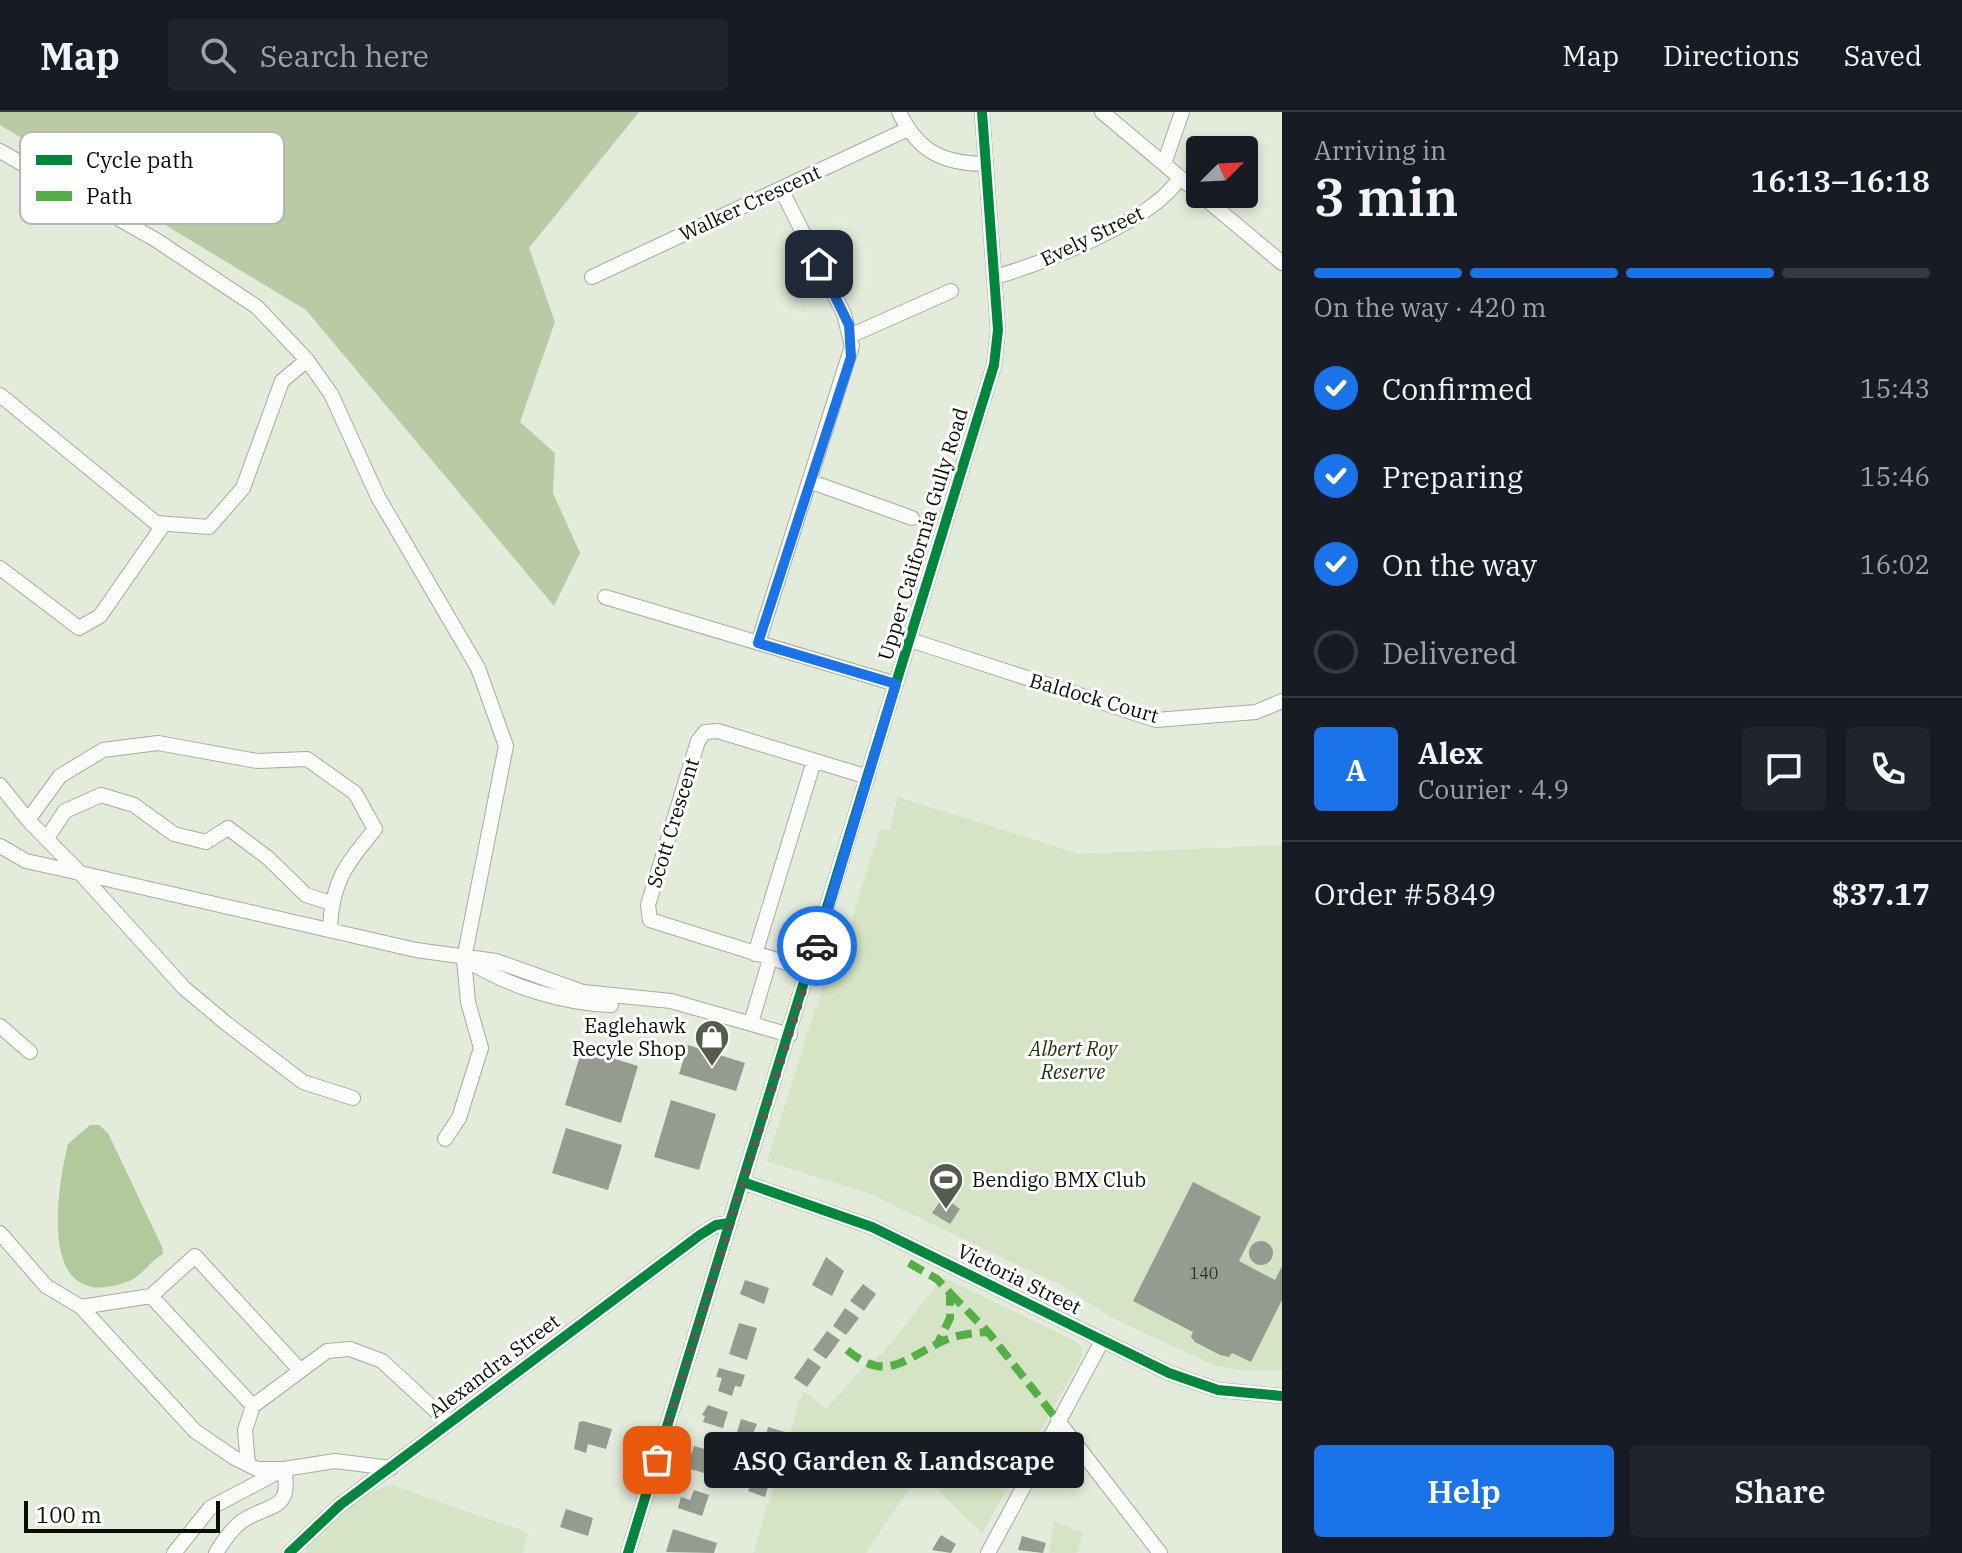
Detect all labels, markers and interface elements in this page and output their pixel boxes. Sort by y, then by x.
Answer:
search box [168,19,728,91]
text: Map [40,31,120,80]
icon: search [196,33,240,77]
text: Search here [260,36,429,75]
text: Map [1562,37,1619,74]
text: Directions [1663,37,1800,74]
text: Saved [1844,37,1922,74]
legend [20,132,284,224]
text: Arriving in [1314,133,1447,167]
north arrow [1186,136,1258,208]
map controls [1186,136,1258,208]
text: Cycle path [86,145,194,174]
street label: Walker Crescent [675,158,825,247]
text: 16:13–16:18 [1750,161,1930,200]
text: 3 min [1314,163,1459,230]
text: Path [86,181,133,210]
street label: Evely Street [1036,199,1148,272]
pin [785,230,853,298]
icon: home [797,242,841,286]
text: On the way · 420 m [1314,290,1547,324]
icon: check [1314,366,1358,410]
text: Confirmed [1382,369,1533,408]
text: 15:43 [1860,371,1930,405]
street label: Upper California Gully Road [871,404,974,664]
icon: check [1314,454,1358,498]
text: Preparing [1382,457,1523,496]
text: 15:46 [1860,459,1930,493]
icon: check [1314,542,1358,586]
text: On the way [1382,545,1537,584]
text: 16:02 [1860,547,1930,581]
text: Delivered [1382,633,1517,672]
street label: Baldock Court [1026,666,1162,729]
button: chat [1742,727,1826,811]
button: phone [1846,727,1930,811]
text: Alex [1418,733,1483,772]
text: A [1346,750,1366,789]
street label: Scott Crescent [640,755,705,891]
text: Courier · 4.9 [1418,772,1569,806]
text: Order #5849 [1314,874,1496,913]
text: $37.17 [1832,874,1930,913]
courier [777,906,857,986]
icon: car [795,924,839,968]
place label: Eaglehawk Recyle Shop [572,1012,686,1062]
shop icon: Eaglehawk Recyle Shop [693,1018,731,1068]
park label: Albert Roy Reserve [1027,1035,1119,1085]
sports icon: Bendigo BMX Club [927,1161,965,1211]
place label: Bendigo BMX Club [972,1166,1146,1193]
street label: Victoria Street [953,1237,1086,1320]
house number: 140 [1190,1263,1218,1283]
street label: Alexandra Street [423,1307,565,1424]
pin [623,1426,691,1494]
callout: ASQ Garden & Landscape [705,1432,1085,1488]
icon: bag [635,1438,679,1482]
text: ASQ Garden & Landscape [733,1443,1055,1477]
button: Help [1314,1445,1614,1537]
button: Share [1630,1445,1930,1537]
scale bar [24,1497,220,1533]
text: 100 m [36,1500,102,1529]

